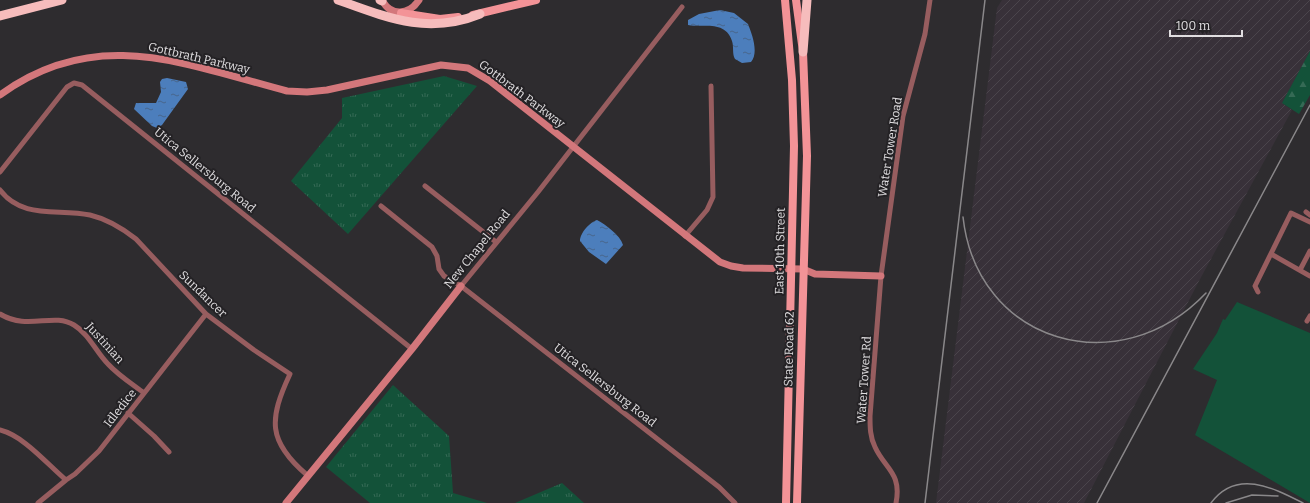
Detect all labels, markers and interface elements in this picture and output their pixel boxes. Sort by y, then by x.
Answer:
scale bar [1170,12,1242,38]
text: 100 m [1176,19,1211,33]
street label: Gottbrath Parkway [147,39,252,77]
street label: Gottbrath Parkway [476,57,568,131]
street label: Water Tower Road [875,96,905,198]
street label: Utica Sellersburg Road [151,125,259,215]
street label: New Chapel Road [441,207,513,291]
street label: East 10th Street [772,207,788,295]
street label: Sundancer [176,268,230,321]
street label: State Road 62 [781,311,797,387]
street label: Justinian [82,319,127,367]
street label: Water Tower Rd [854,336,874,424]
street label: Utica Sellersburg Road [551,341,659,429]
street label: Idledice [101,386,139,430]

